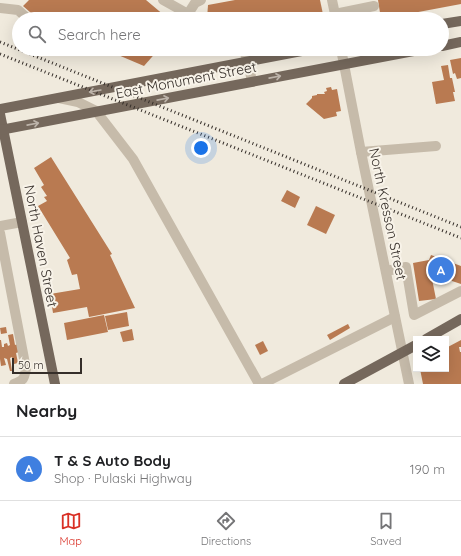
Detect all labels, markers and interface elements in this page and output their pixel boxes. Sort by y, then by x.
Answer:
search box [12,12,449,56]
icon: search [26,23,48,45]
text: Search here [58,25,141,44]
street label: East Monument Street [114,57,258,103]
one-way arrow [269,73,282,81]
one-way arrow [89,87,102,95]
one-way arrow [156,94,169,102]
one-way arrow [26,120,39,128]
your location [191,138,211,158]
street label: North Kresson Street [365,146,411,282]
street label: North Haven Street [20,183,62,309]
pin: A [428,255,454,285]
map controls [413,336,449,372]
button: layers [413,336,449,372]
scale bar [12,356,82,375]
text: 50 m [18,358,44,372]
text: Nearby [16,400,77,421]
text: T & S Auto Body [54,451,171,470]
text: A [25,461,33,477]
text: 190 m [410,461,445,477]
text: Shop · Pulaski Highway [54,470,192,486]
tab: Map [59,510,82,548]
tab: Directions [201,510,251,548]
tab: Saved [370,510,402,548]

